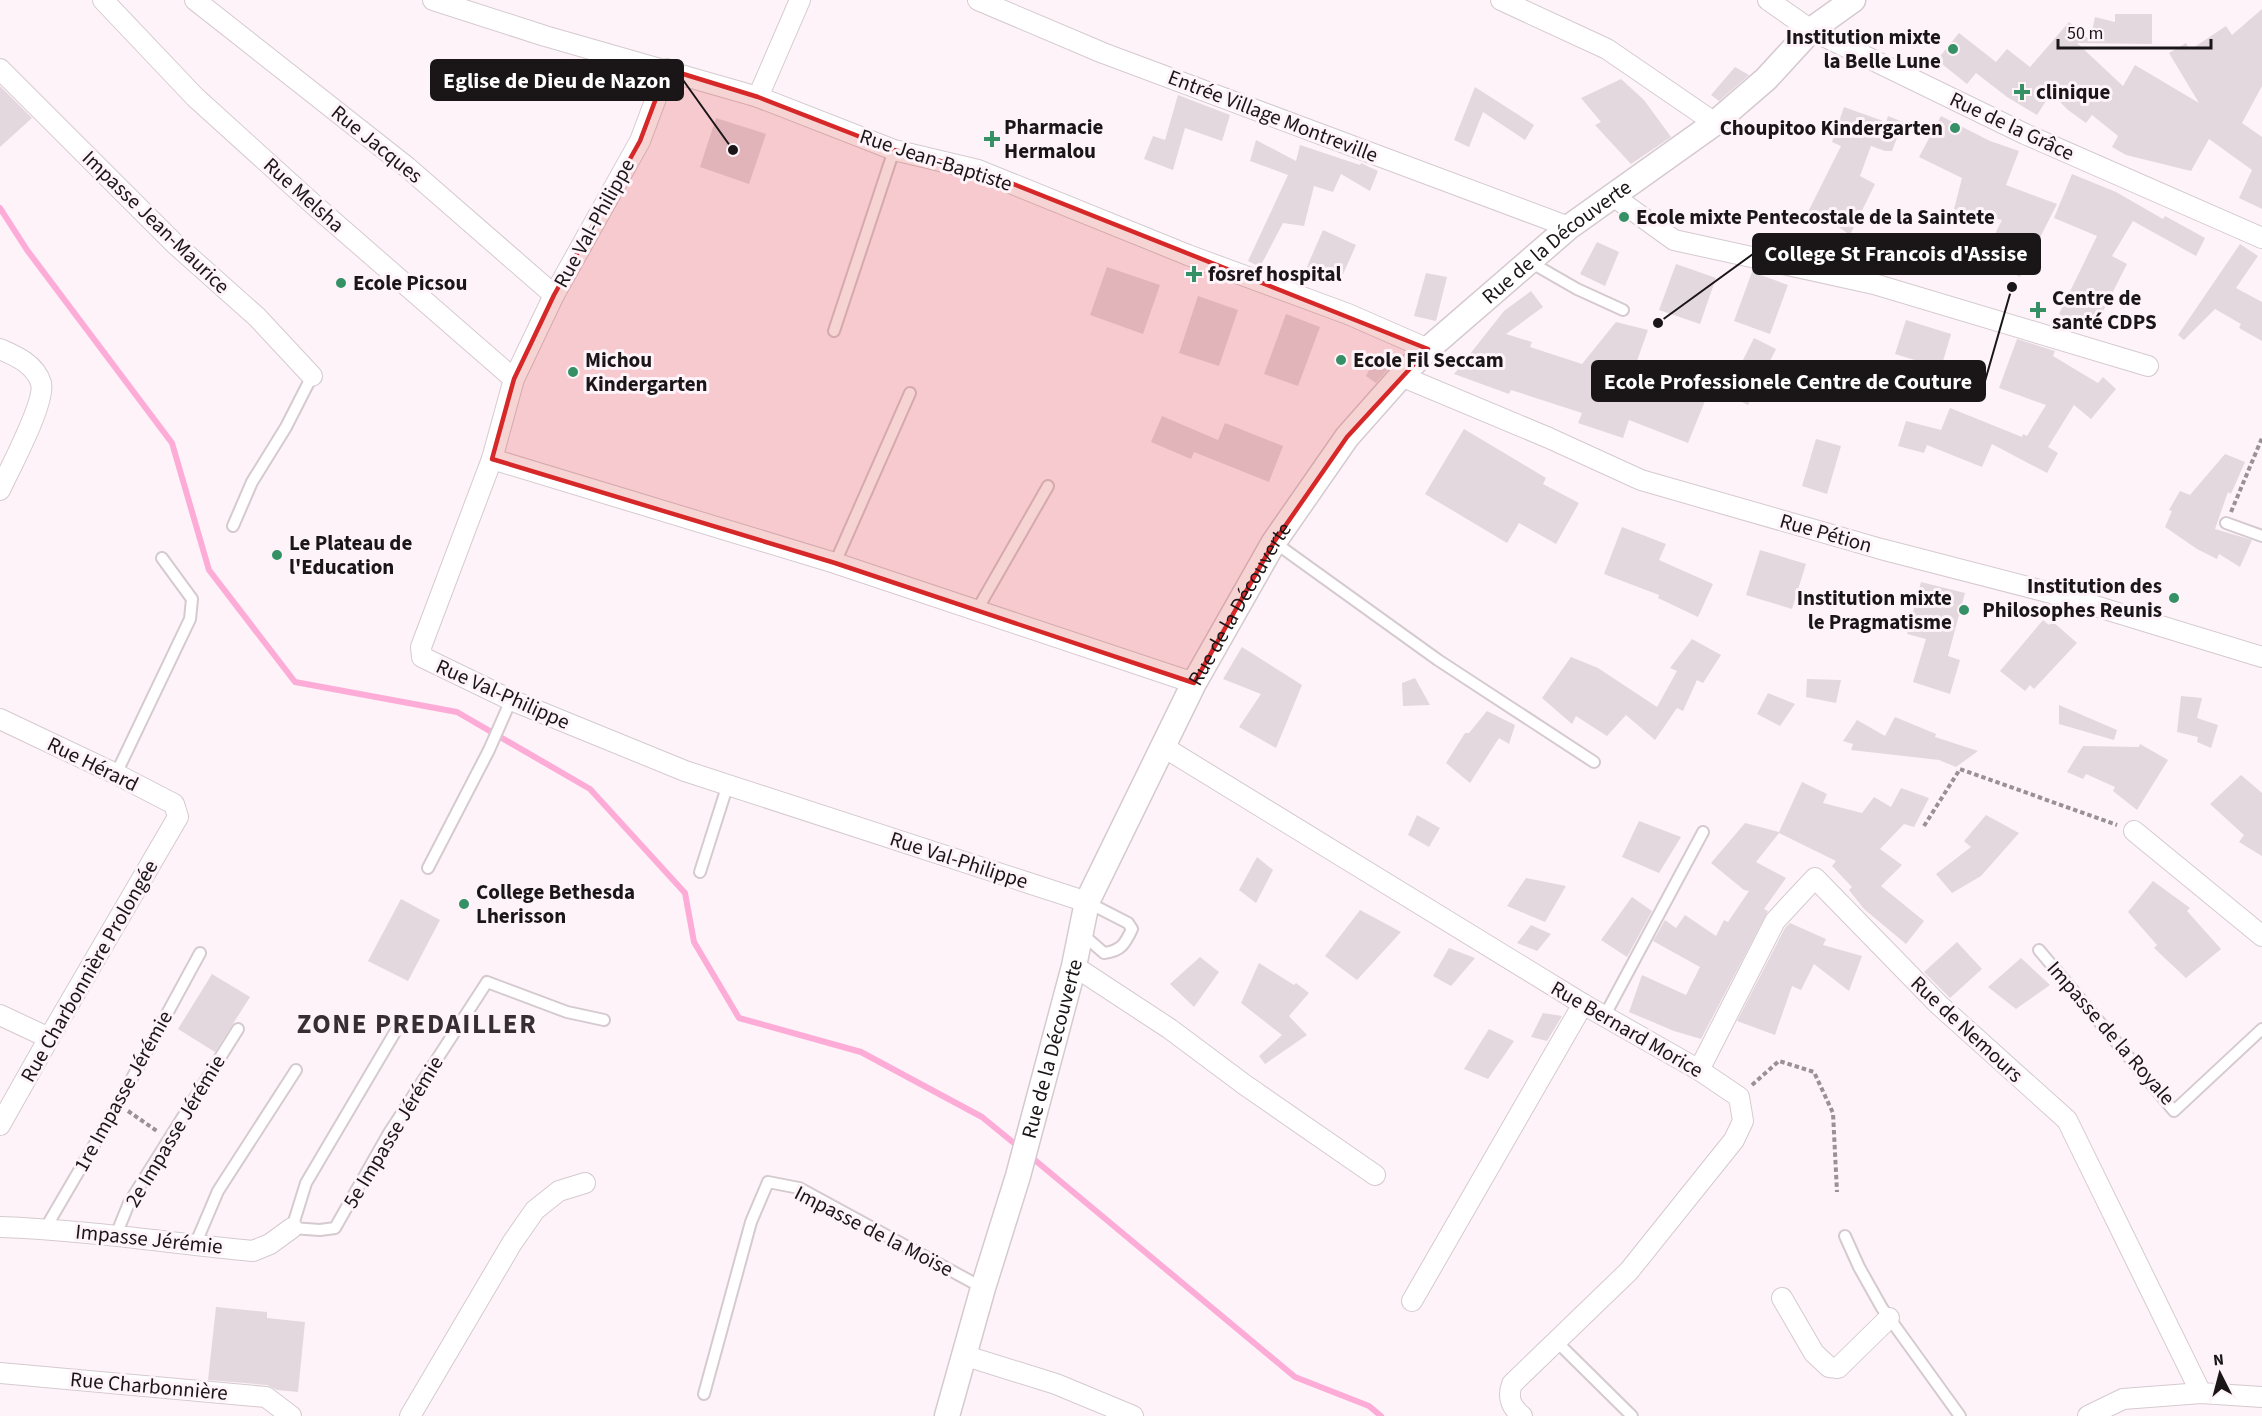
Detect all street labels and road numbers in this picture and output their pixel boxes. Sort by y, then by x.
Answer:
street label: Entrée Village Montreville [1164,62,1382,170]
street label: Rue de la Grâce [1945,84,2079,168]
street label: Rue Jacques [325,98,429,190]
street label: Rue Jean-Baptiste [856,121,1016,199]
street label: Impasse Jean-Maurice [75,143,237,301]
street label: Rue Melsha [257,150,351,240]
street label: Rue Val-Philippe [546,153,642,293]
street label: Rue de la Découverte [1475,172,1638,311]
street label: Rue Pétion [1776,506,1876,560]
street label: Rue de la Découverte [1180,516,1299,691]
street label: Rue Val-Philippe [431,651,575,737]
street label: Rue Hérard [42,729,144,799]
street label: Rue Val-Philippe [886,824,1032,896]
street label: Rue Charbonnière Prolongée [13,854,165,1088]
street label: Impasse de la Royale [2040,954,2182,1112]
street label: Rue de la Découverte [1014,957,1090,1142]
street label: Rue de Nemours [1904,969,2030,1089]
street label: Rue Bernard Morice [1545,973,1709,1085]
street label: 1re Impasse Jérémie [66,1005,180,1177]
street label: 2e Impasse Jérémie [118,1049,232,1213]
street label: 5e Impasse Jérémie [336,1050,450,1214]
street label: Impasse de la Moïse [789,1178,959,1284]
street label: Impasse Jérémie [74,1216,224,1262]
street label: Rue Charbonnière [69,1364,229,1408]

